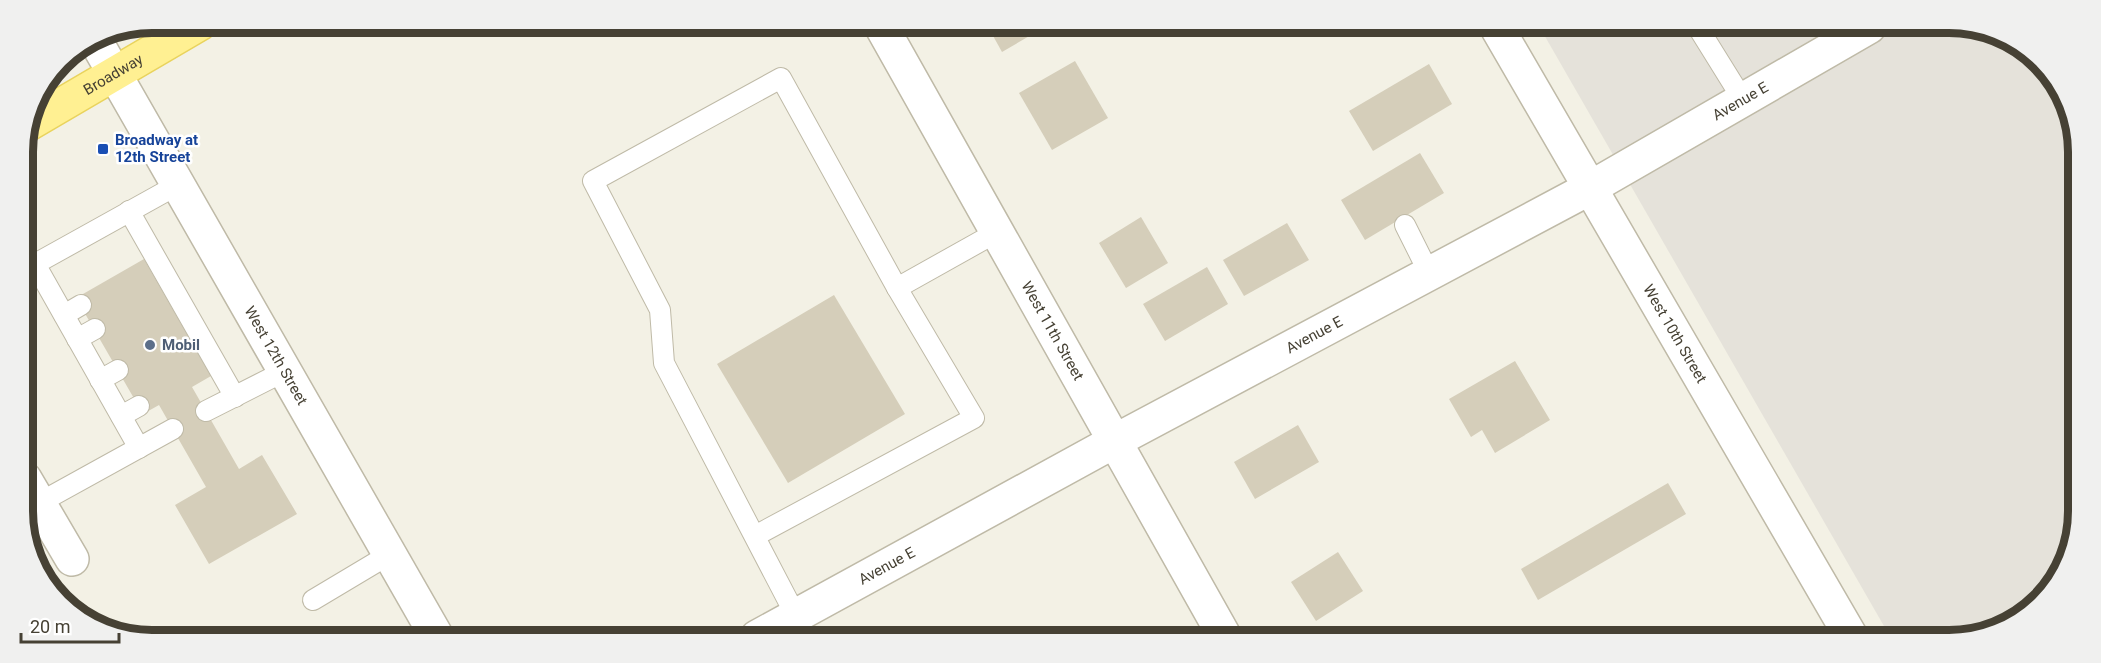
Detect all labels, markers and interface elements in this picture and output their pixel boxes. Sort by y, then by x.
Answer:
street label: Broadway [80,50,146,99]
street label: Avenue E [1709,78,1772,124]
place label: Broadway at 12th Street [115,131,198,166]
marker: Broadway at 12th Street [96,142,110,156]
street label: West 11th Street [1018,278,1088,384]
street label: West 10th Street [1639,281,1711,386]
street label: West 12th Street [241,303,311,408]
street label: Avenue E [1283,312,1346,357]
place label: Mobil [162,336,200,354]
marker: Mobil [143,338,157,352]
street label: Avenue E [856,543,918,589]
scale bar [21,606,118,644]
text: 20 m [30,616,70,637]

